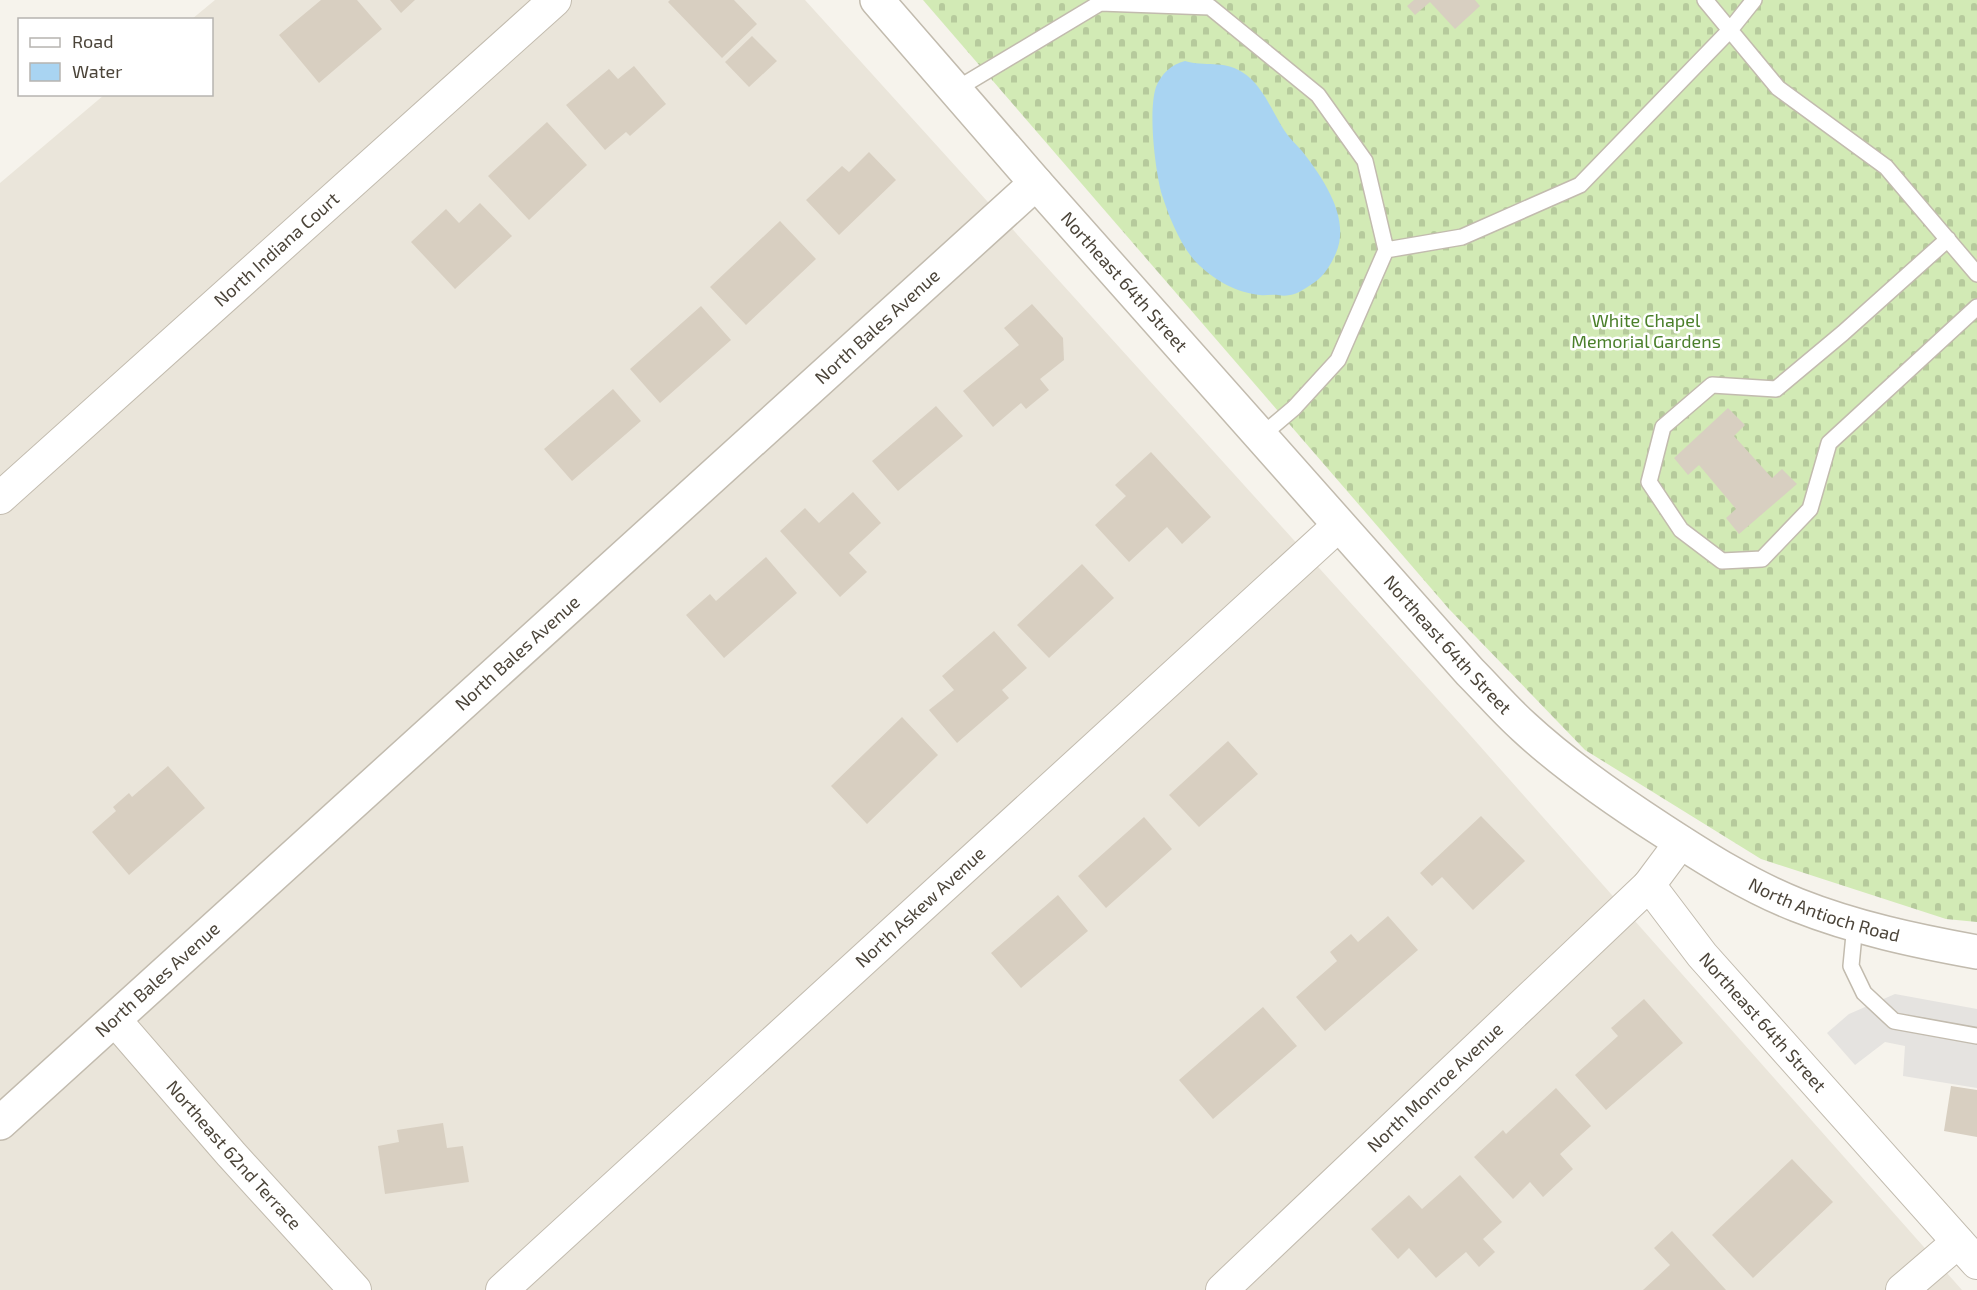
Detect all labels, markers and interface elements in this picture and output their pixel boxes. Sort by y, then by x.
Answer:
legend [18,18,213,96]
text: Road [72,30,113,52]
text: Water [72,60,122,82]
street label: North Indiana Court [209,187,343,311]
street label: Northeast 64th Street [1057,207,1193,356]
street label: North Bales Avenue [810,264,944,388]
park label: White Chapel Memorial Gardens [1571,309,1721,352]
street label: Northeast 64th Street [1379,570,1517,719]
street label: North Bales Avenue [450,590,584,715]
street label: North Askew Avenue [850,842,989,972]
street label: North Antioch Road [1745,872,1902,946]
street label: North Bales Avenue [90,917,224,1041]
street label: Northeast 64th Street [1695,948,1831,1096]
street label: North Monroe Avenue [1362,1017,1507,1156]
street label: Northeast 62nd Terrace [162,1075,307,1234]

